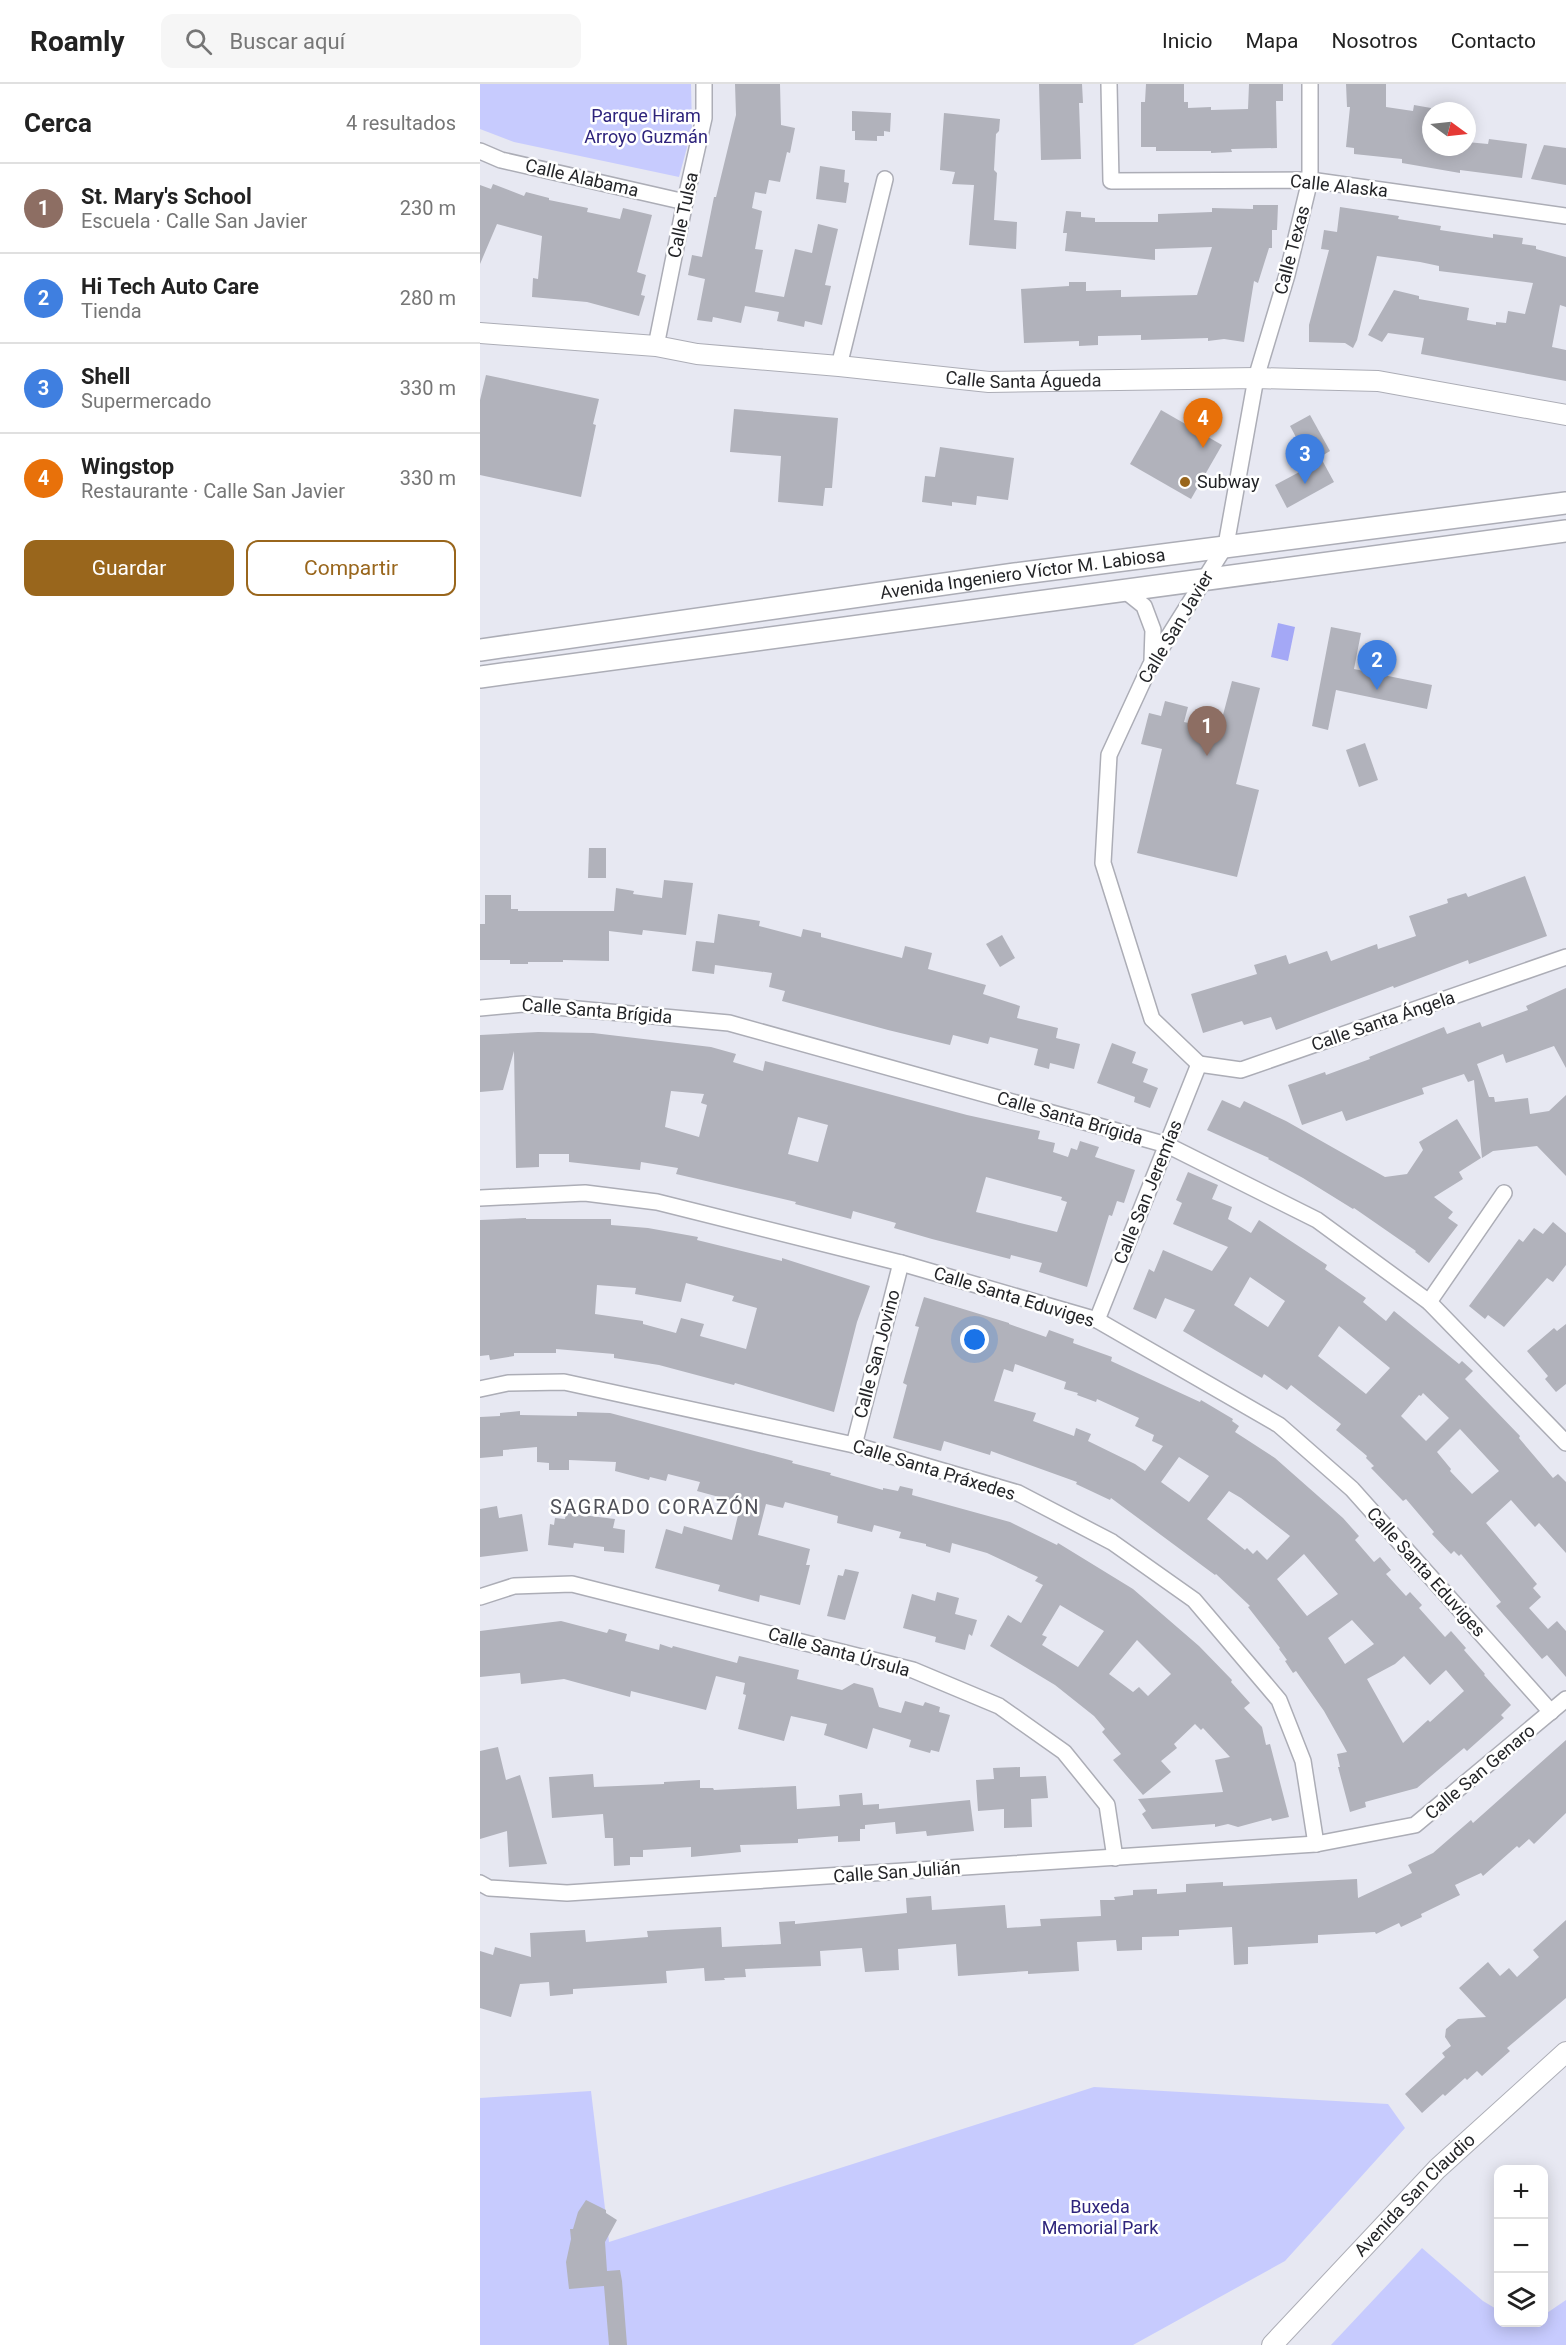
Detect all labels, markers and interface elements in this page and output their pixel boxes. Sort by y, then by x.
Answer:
search box [161,14,581,68]
text: Roamly [30,25,125,58]
icon: search [182,25,215,58]
text: Buscar aquí [230,29,345,54]
text: Inicio [1162,29,1212,53]
text: Mapa [1245,29,1298,53]
text: Nosotros [1331,29,1418,53]
text: Contacto [1451,29,1536,53]
north arrow [1422,102,1476,156]
park label: Parque Hiram Arroyo Guzmán [584,105,708,147]
text: Cerca [24,108,92,138]
text: 4 resultados [346,111,456,135]
street label: Calle Alabama [523,154,641,201]
street label: Calle Tulsa [663,170,702,260]
street label: Calle Alaska [1289,170,1389,201]
text: St. Mary's School [81,184,252,209]
text: 1 [38,196,49,220]
text: 230 m [400,196,456,220]
street label: Calle Texas [1270,203,1313,297]
text: Escuela · Calle San Javier [81,209,307,233]
text: Hi Tech Auto Care [81,274,259,299]
text: 2 [38,286,49,310]
text: 280 m [400,286,456,310]
text: Tienda [81,299,142,323]
text: Shell [81,364,130,389]
street label: Calle Santa Águeda [944,366,1102,392]
text: 3 [38,376,49,400]
text: 330 m [400,376,456,400]
text: Supermercado [81,389,211,413]
pin: 4 [1184,398,1222,448]
pin: 3 [1286,434,1324,484]
text: Wingstop [81,454,174,479]
text: 4 [38,466,49,490]
text: 330 m [400,466,456,490]
place label: Subway [1197,471,1260,492]
marker: Subway [1178,475,1192,489]
text: Restaurante · Calle San Javier [81,479,345,503]
button: Guardar [24,540,234,596]
button: Compartir [246,540,456,596]
street label: Avenida Ingeniero Víctor M. Labiosa [879,544,1166,603]
street label: Calle San Javier [1134,567,1217,687]
pin: 2 [1358,640,1396,690]
pin: 1 [1188,706,1226,756]
street label: Calle Santa Ángela [1308,986,1457,1055]
street label: Calle Santa Brígida [521,993,673,1028]
street label: Calle Santa Brígida [995,1087,1146,1148]
street label: Calle San Jeremías [1109,1117,1186,1267]
street label: Calle Santa Eduviges [931,1262,1097,1331]
street label: Calle San Jovino [849,1287,904,1421]
your location [960,1325,989,1354]
street label: Calle Santa Práxedes [850,1435,1018,1504]
district label: SAGRADO CORAZÓN [550,1495,760,1519]
street label: Calle Santa Eduviges [1363,1503,1490,1641]
street label: Calle Santa Úrsula [766,1622,912,1681]
street label: Calle San Genaro [1420,1720,1539,1824]
street label: Calle San Julián [833,1857,961,1886]
street label: Avenida San Claudio [1350,2129,1479,2261]
map controls [1494,2165,1548,2327]
button: + [1494,2165,1548,2219]
park label: Buxeda Memorial Park [1042,2196,1159,2238]
button: − [1494,2219,1548,2273]
button: layers [1494,2273,1548,2327]

